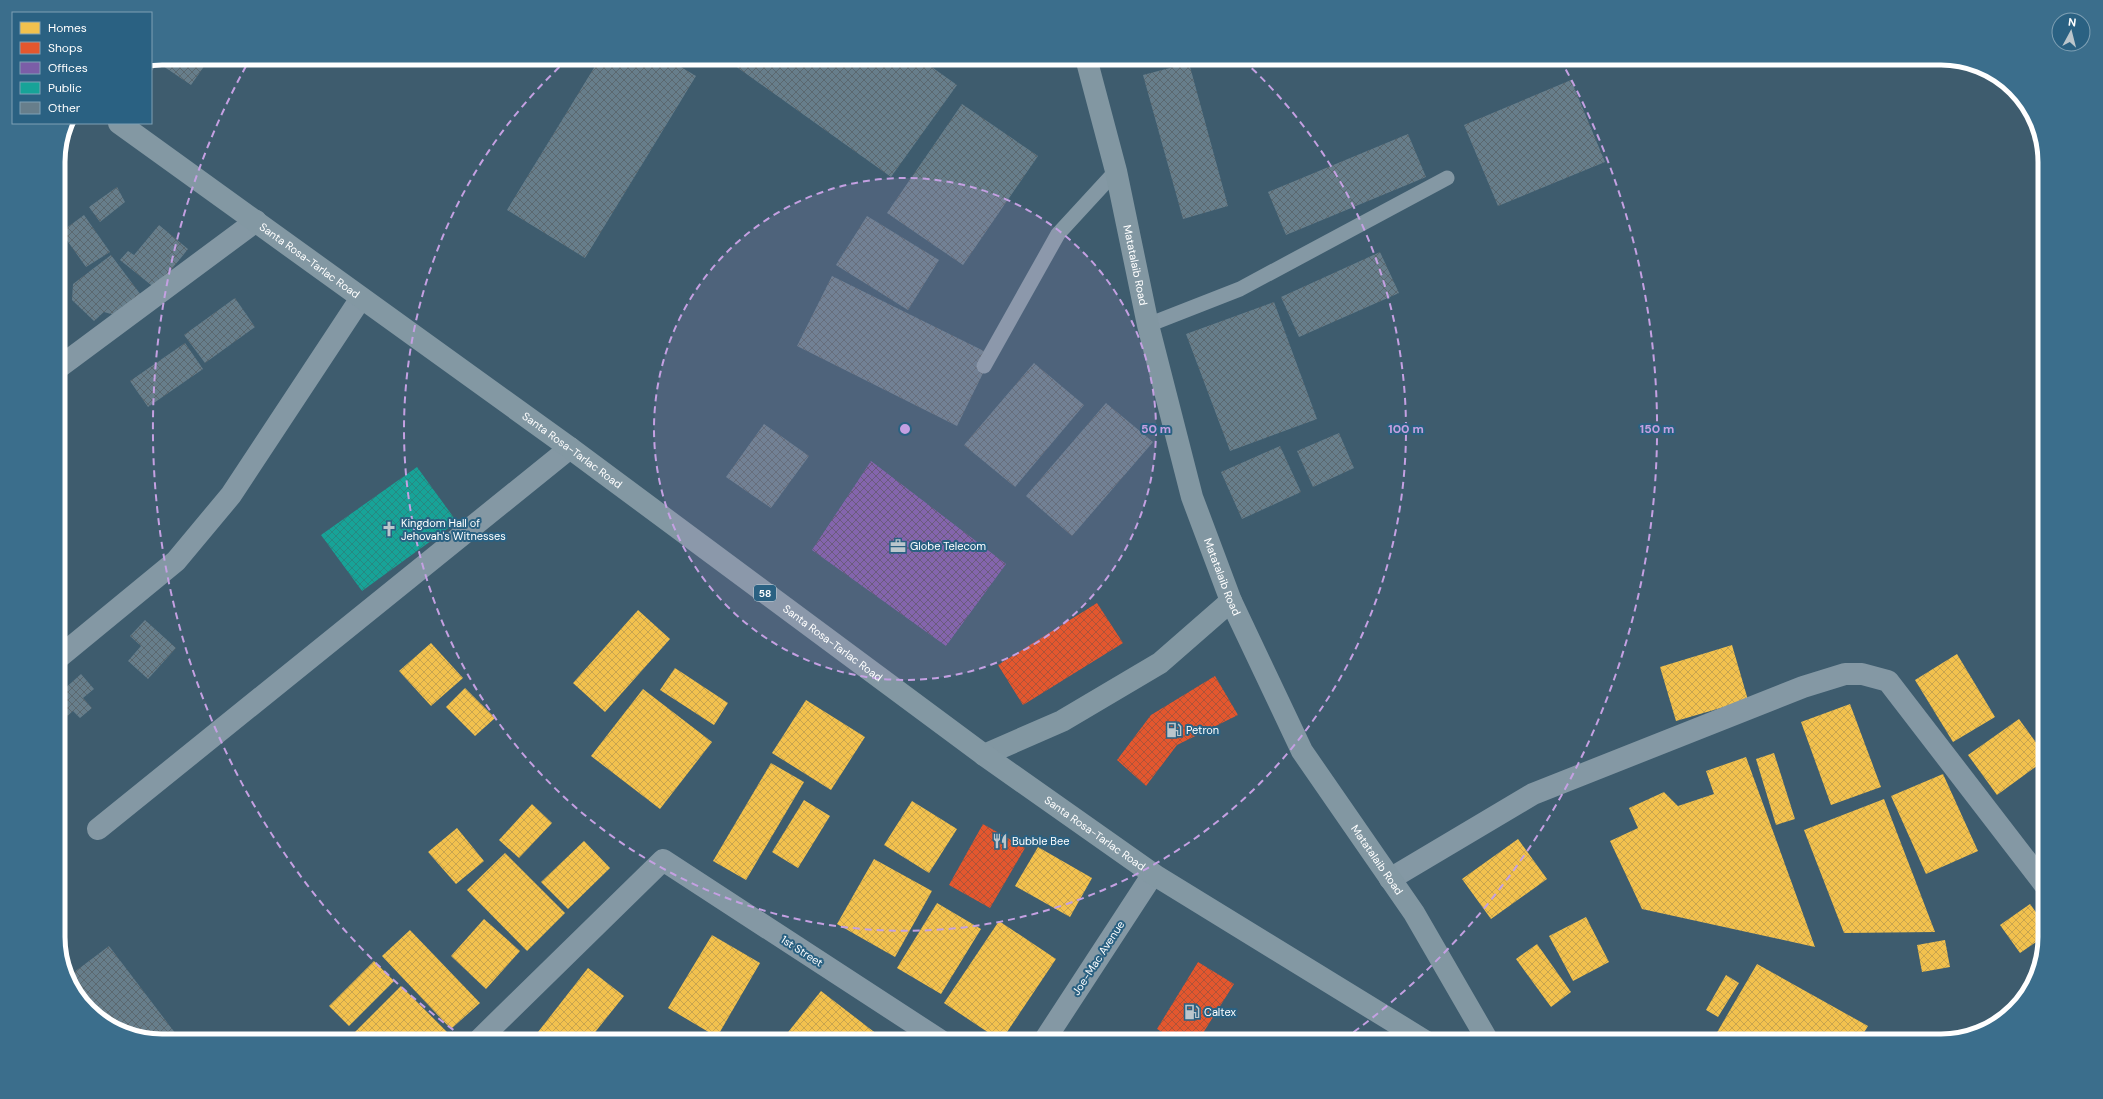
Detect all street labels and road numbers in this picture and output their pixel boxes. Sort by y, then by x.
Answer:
street label: Santa Rosa-Tarlac Road [257,220,363,301]
street label: Matatalaib Road [1120,223,1151,307]
street label: Santa Rosa-Tarlac Road [520,409,625,491]
street label: Matatalaib Road [1201,536,1244,618]
road number: 58 [754,585,776,601]
street label: Santa Rosa-Tarlac Road [780,601,885,684]
street label: Santa Rosa-Tarlac Road [1042,793,1148,874]
street label: Matatalaib Road [1348,822,1406,898]
street label: Joe-Mac Avenue [1069,918,1127,998]
street label: 1st Street [778,932,826,970]

